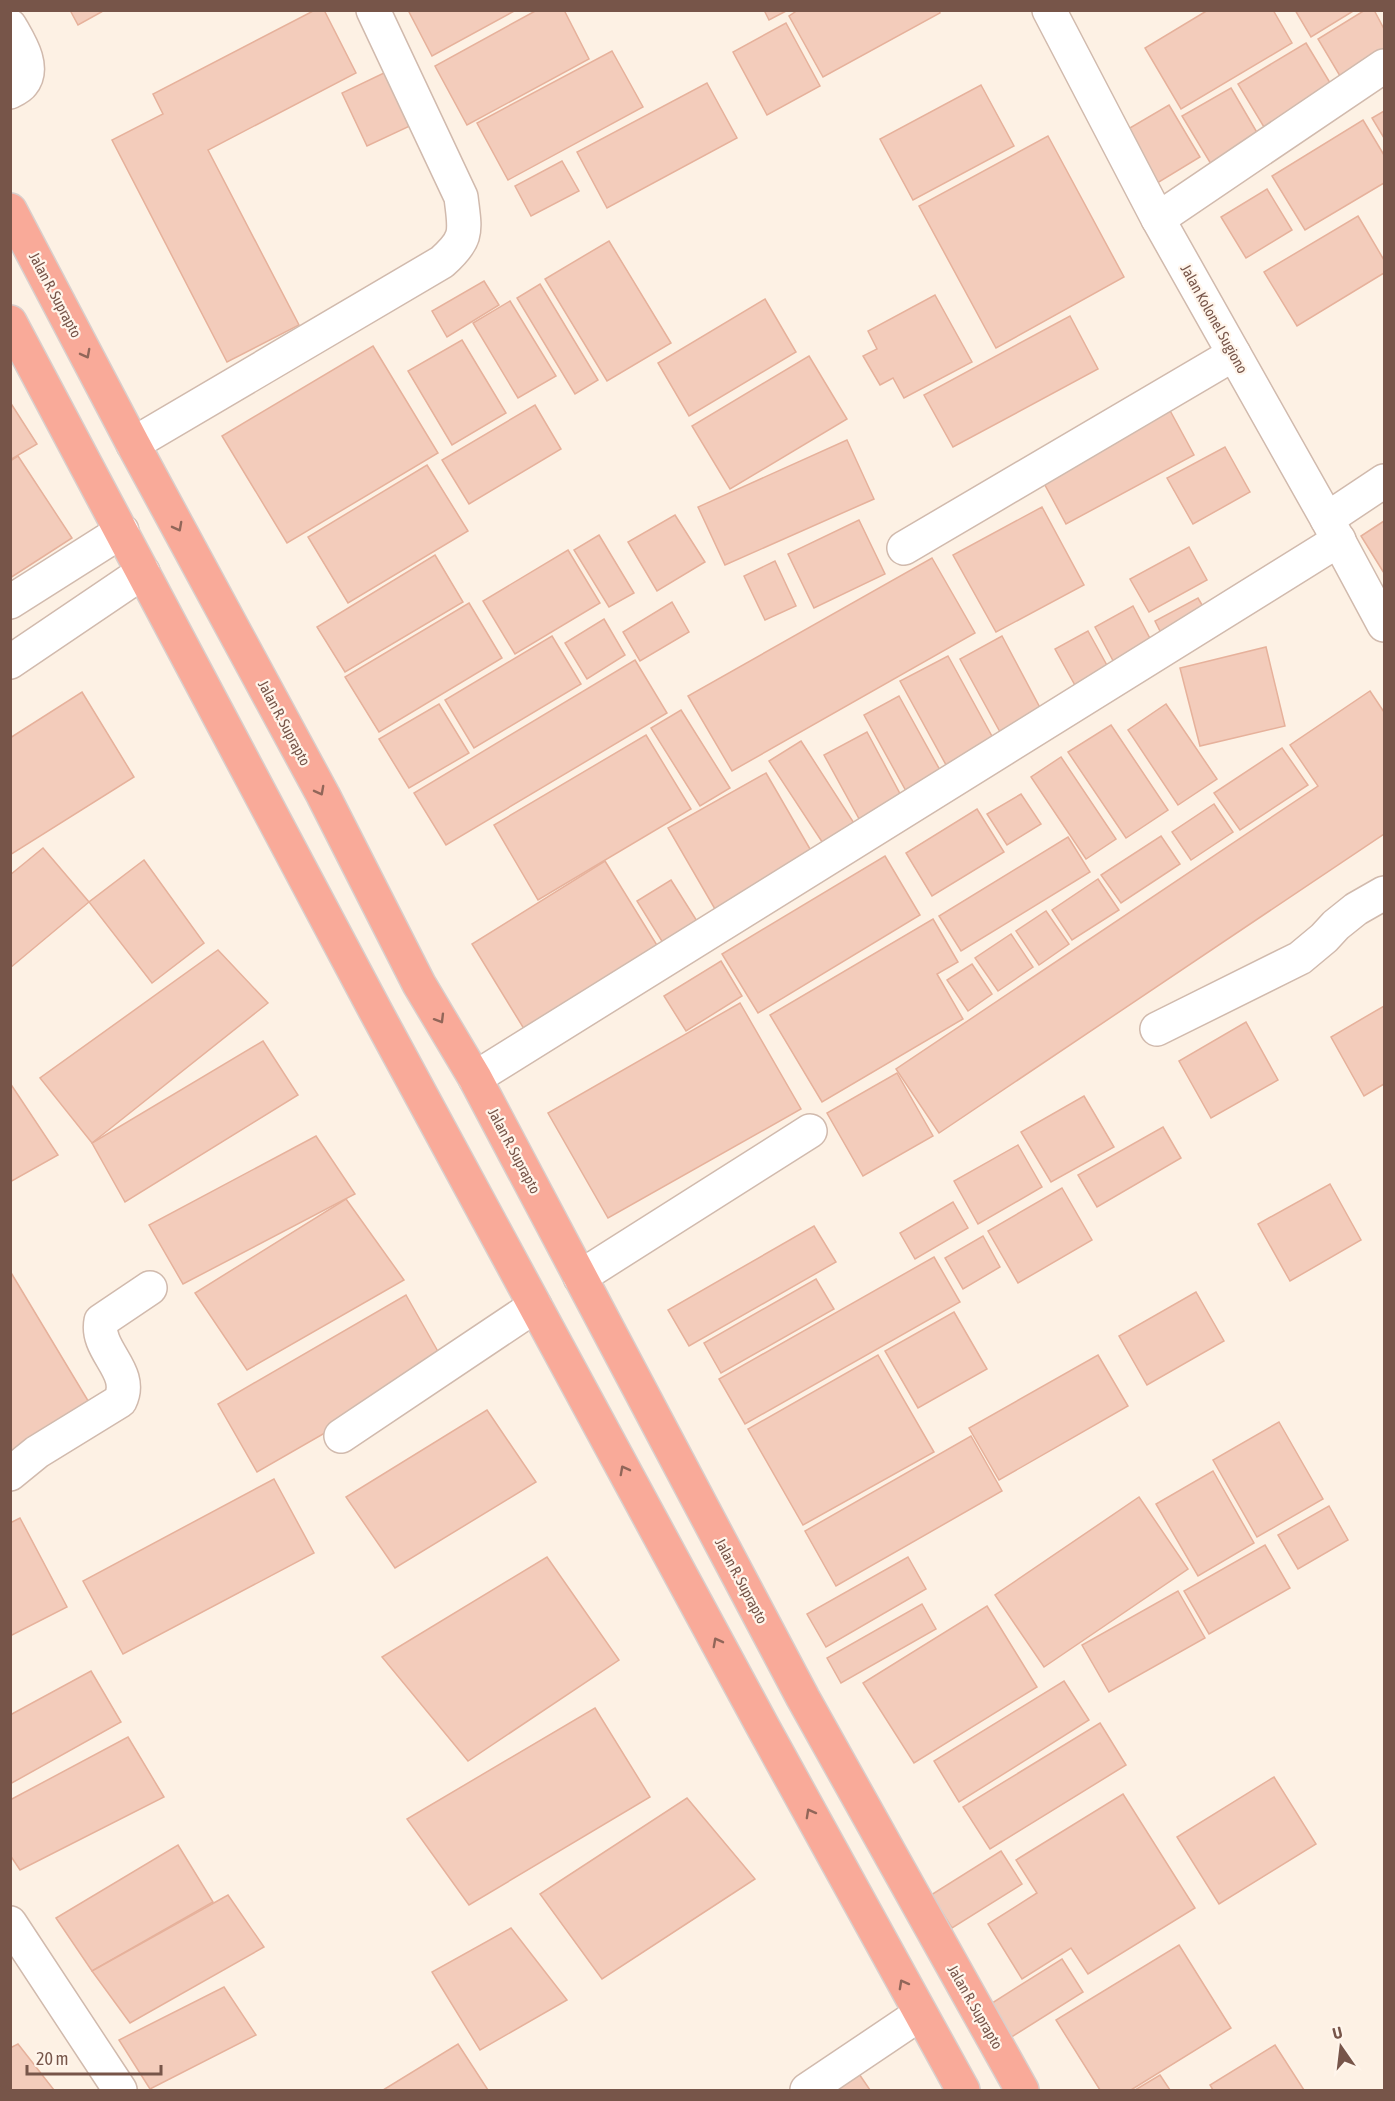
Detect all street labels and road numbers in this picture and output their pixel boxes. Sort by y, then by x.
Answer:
street label: Jalan R. Suprapto [26,249,85,340]
street label: Jalan Kolonel Sugiono [1177,261,1251,376]
street label: Jalan R. Suprapto [255,677,314,768]
street label: Jalan R. Suprapto [485,1105,544,1196]
street label: Jalan R. Suprapto [712,1535,771,1626]
street label: Jalan R. Suprapto [944,1962,1006,2052]

